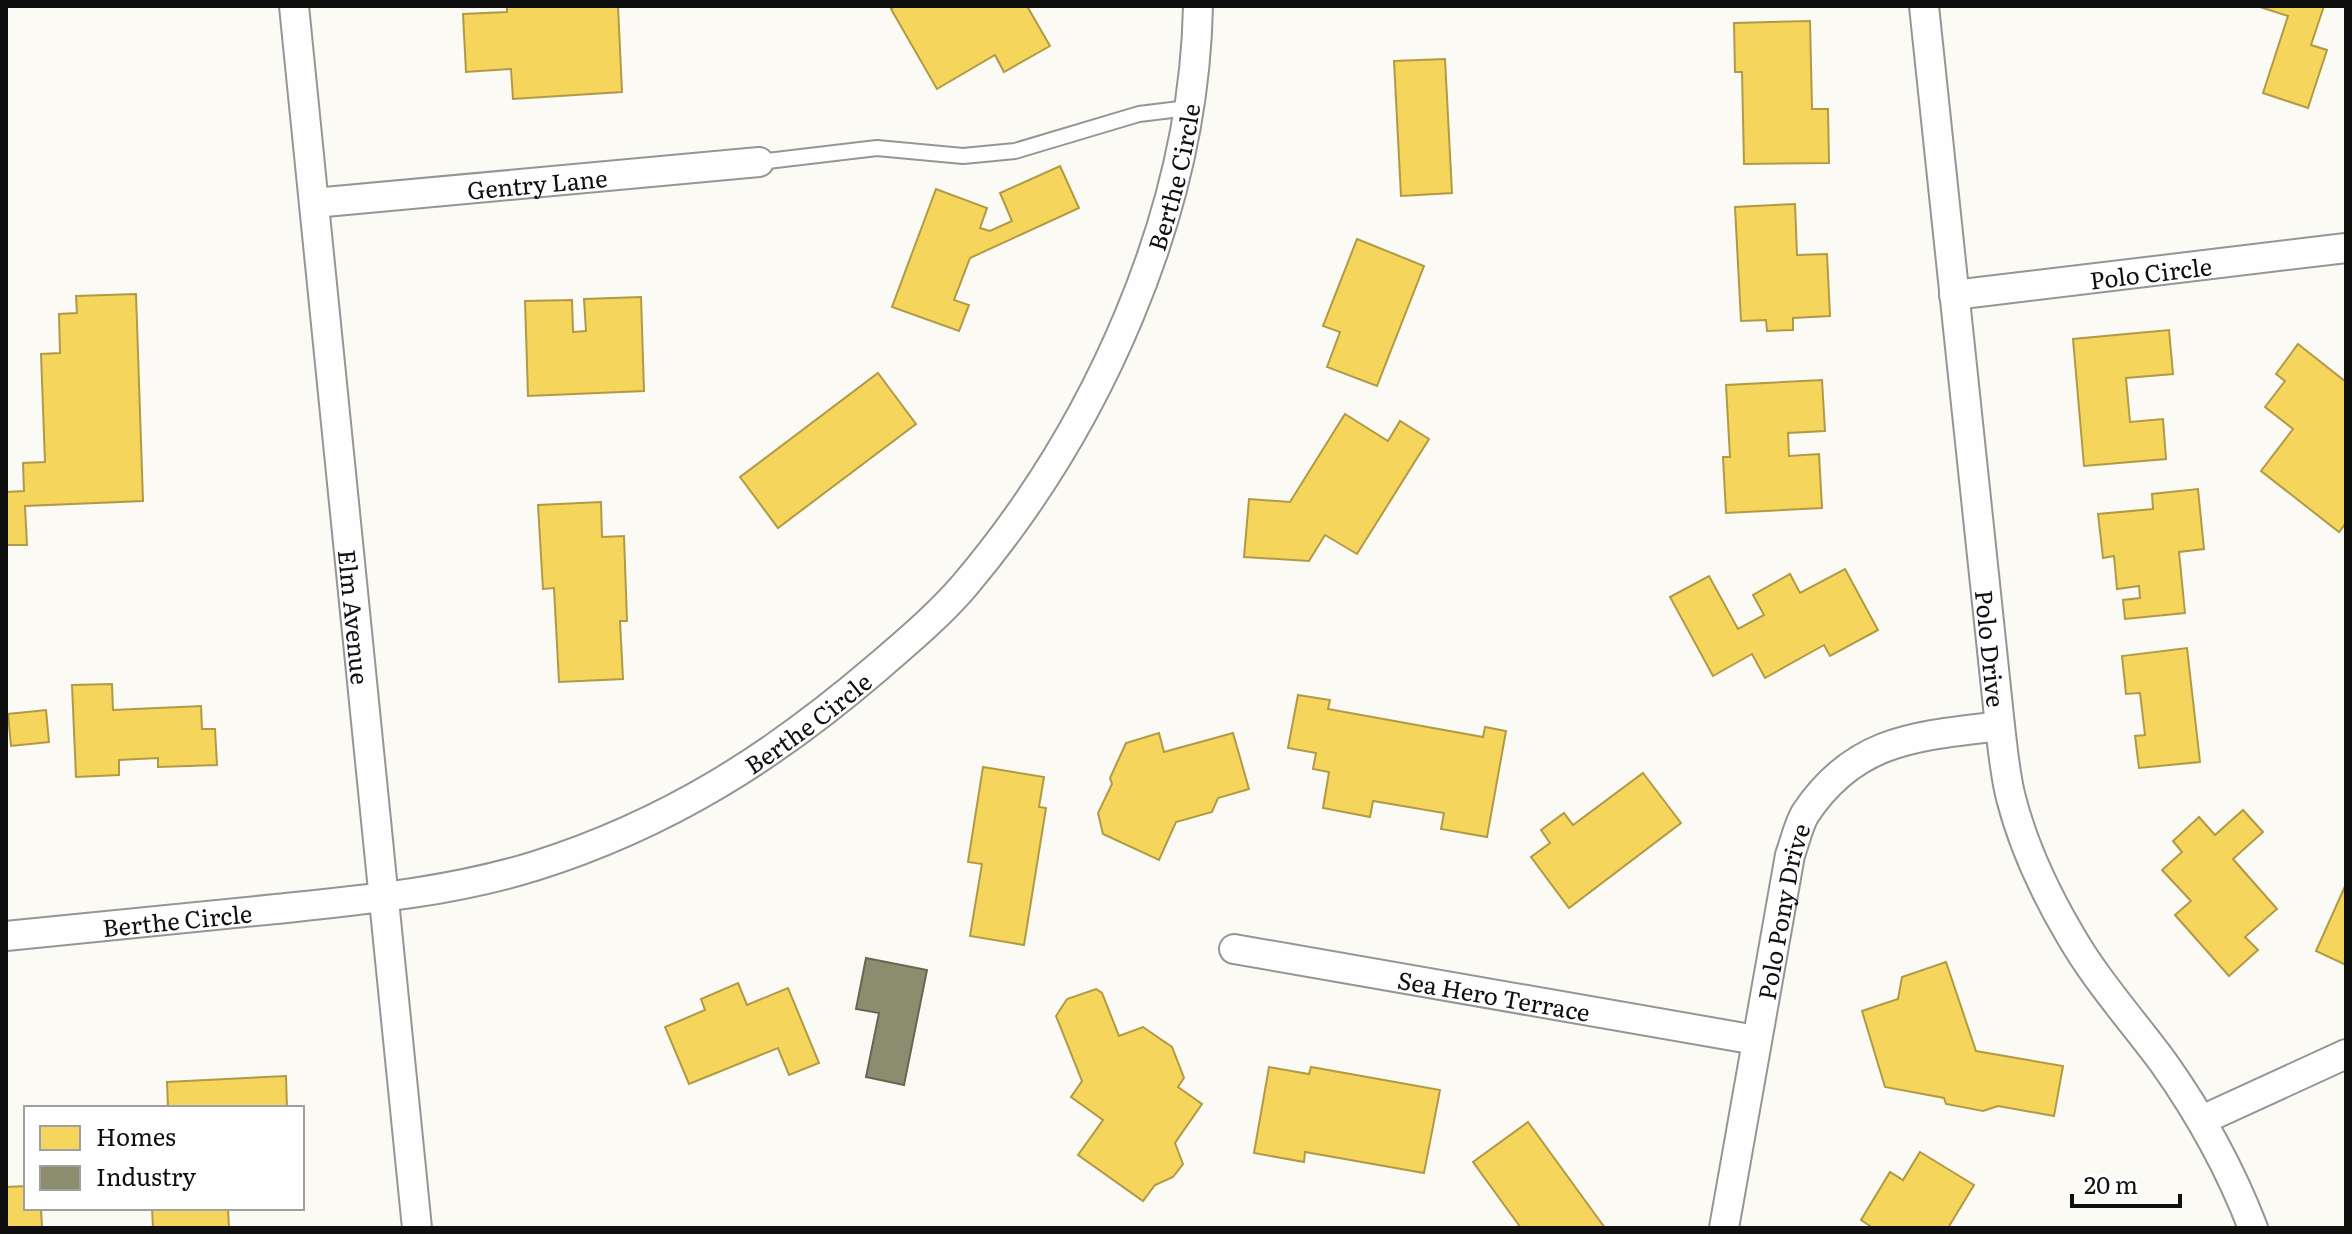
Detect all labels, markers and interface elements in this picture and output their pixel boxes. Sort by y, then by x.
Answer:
street label: Berthe Circle [1137,101,1207,255]
street label: Gentry Lane [465,159,609,206]
street label: Polo Circle [2088,247,2214,296]
street label: Elm Avenue [331,548,380,686]
street label: Polo Drive [1968,588,2015,709]
street label: Berthe Circle [737,663,878,781]
street label: Polo Pony Drive [1747,818,1817,1002]
street label: Berthe Circle [101,894,254,944]
street label: Sea Hero Terrace [1395,960,1593,1028]
legend [24,1106,304,1210]
text: Homes [96,1118,176,1153]
text: Industry [96,1158,196,1193]
scale bar [2072,1158,2180,1208]
text: 20 m [2084,1166,2138,1201]

